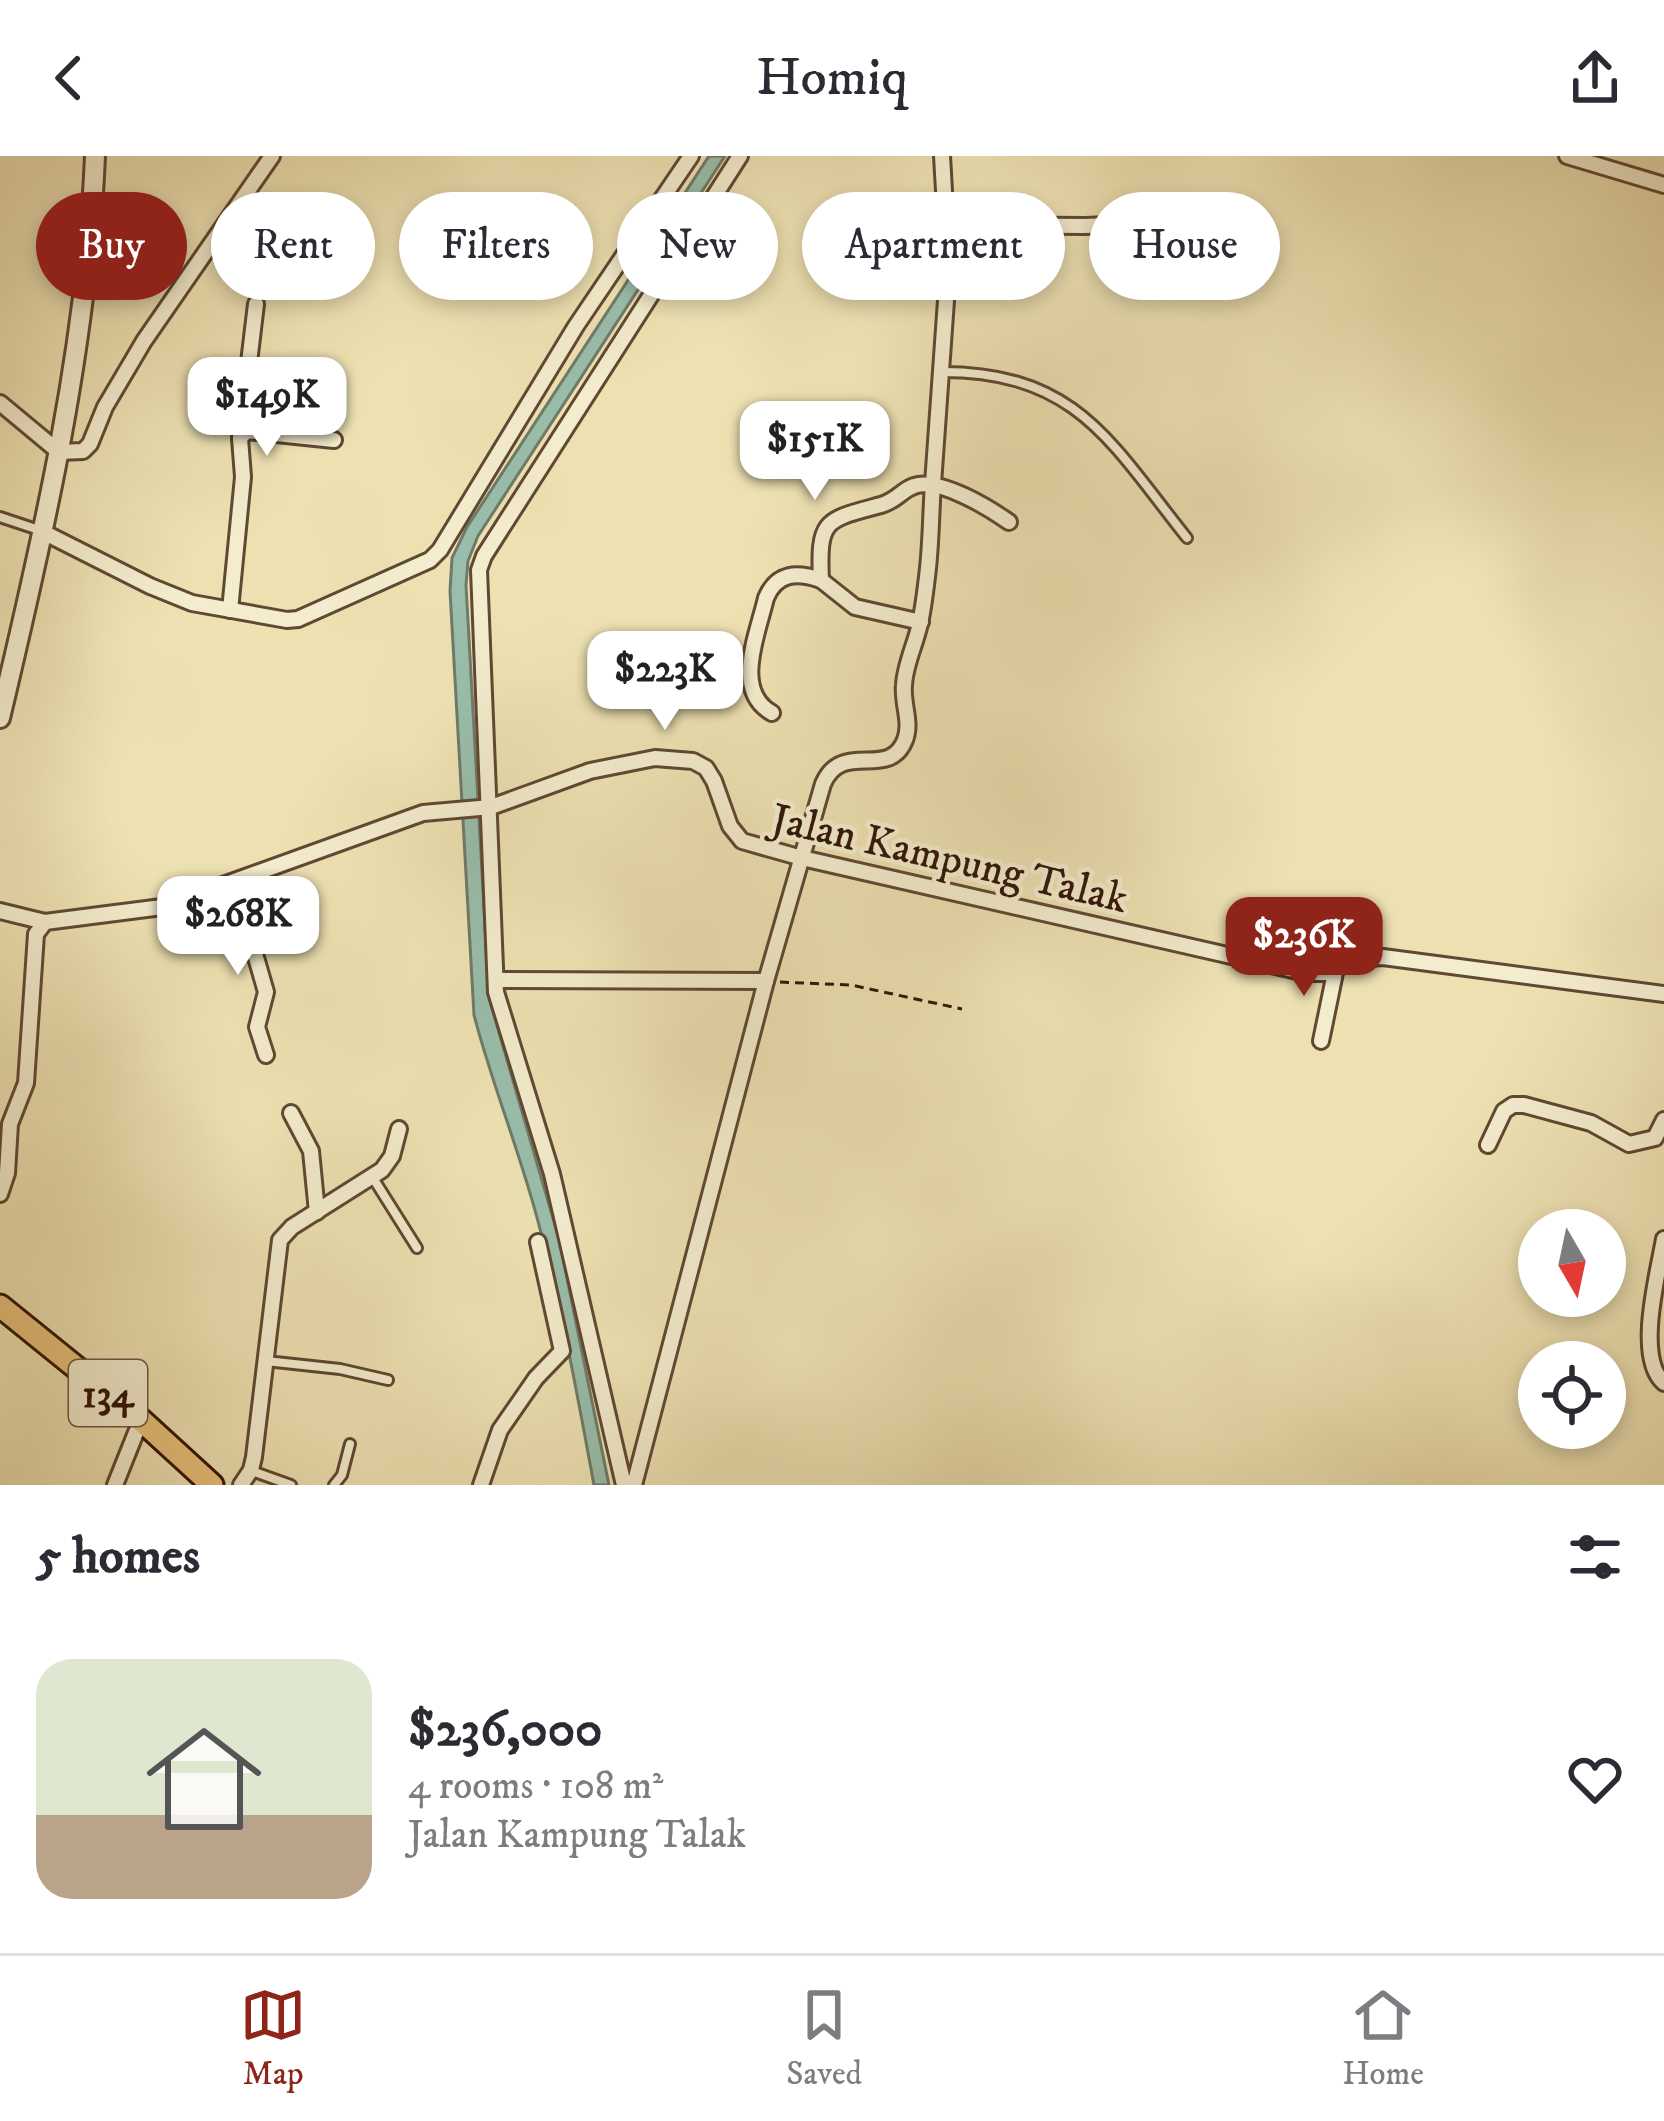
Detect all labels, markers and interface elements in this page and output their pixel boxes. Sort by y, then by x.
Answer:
icon: back [36,45,102,111]
text: Homiq [756,45,908,112]
icon: share [1562,45,1628,111]
chip: Buy [36,192,187,300]
chip: Rent [211,192,375,300]
chip: Filters [399,192,593,300]
chip: New [617,192,778,300]
chip: Apartment [802,192,1065,300]
chip: House [1089,192,1280,300]
pin: $149K [183,357,351,459]
text: $149K [215,371,319,420]
pin: $151K [731,401,899,503]
text: $151K [767,415,863,464]
pin: $223K [581,631,749,733]
text: $223K [614,645,716,694]
street label: Jalan Kampung Talak [762,793,1133,926]
pin: $268K [154,876,322,978]
text: $268K [184,890,292,939]
pin: $236K [1220,897,1388,999]
text: $236K [1253,911,1355,960]
north arrow [1518,1209,1626,1317]
map controls [1518,1209,1626,1449]
button: locate [1518,1341,1626,1449]
road number: 134 [69,1360,147,1426]
icon: filters [1562,1524,1628,1590]
text: 5 homes [36,1525,200,1589]
text: $236,000 [408,1698,603,1762]
icon: home [132,1707,276,1851]
icon: heart [1562,1746,1628,1812]
text: 4 rooms · 108 m² [408,1762,664,1811]
text: Jalan Kampung Talak [408,1811,746,1860]
tab: Map [240,1982,306,2095]
tab: Saved [786,1982,862,2095]
tab: Home [1342,1982,1424,2095]

